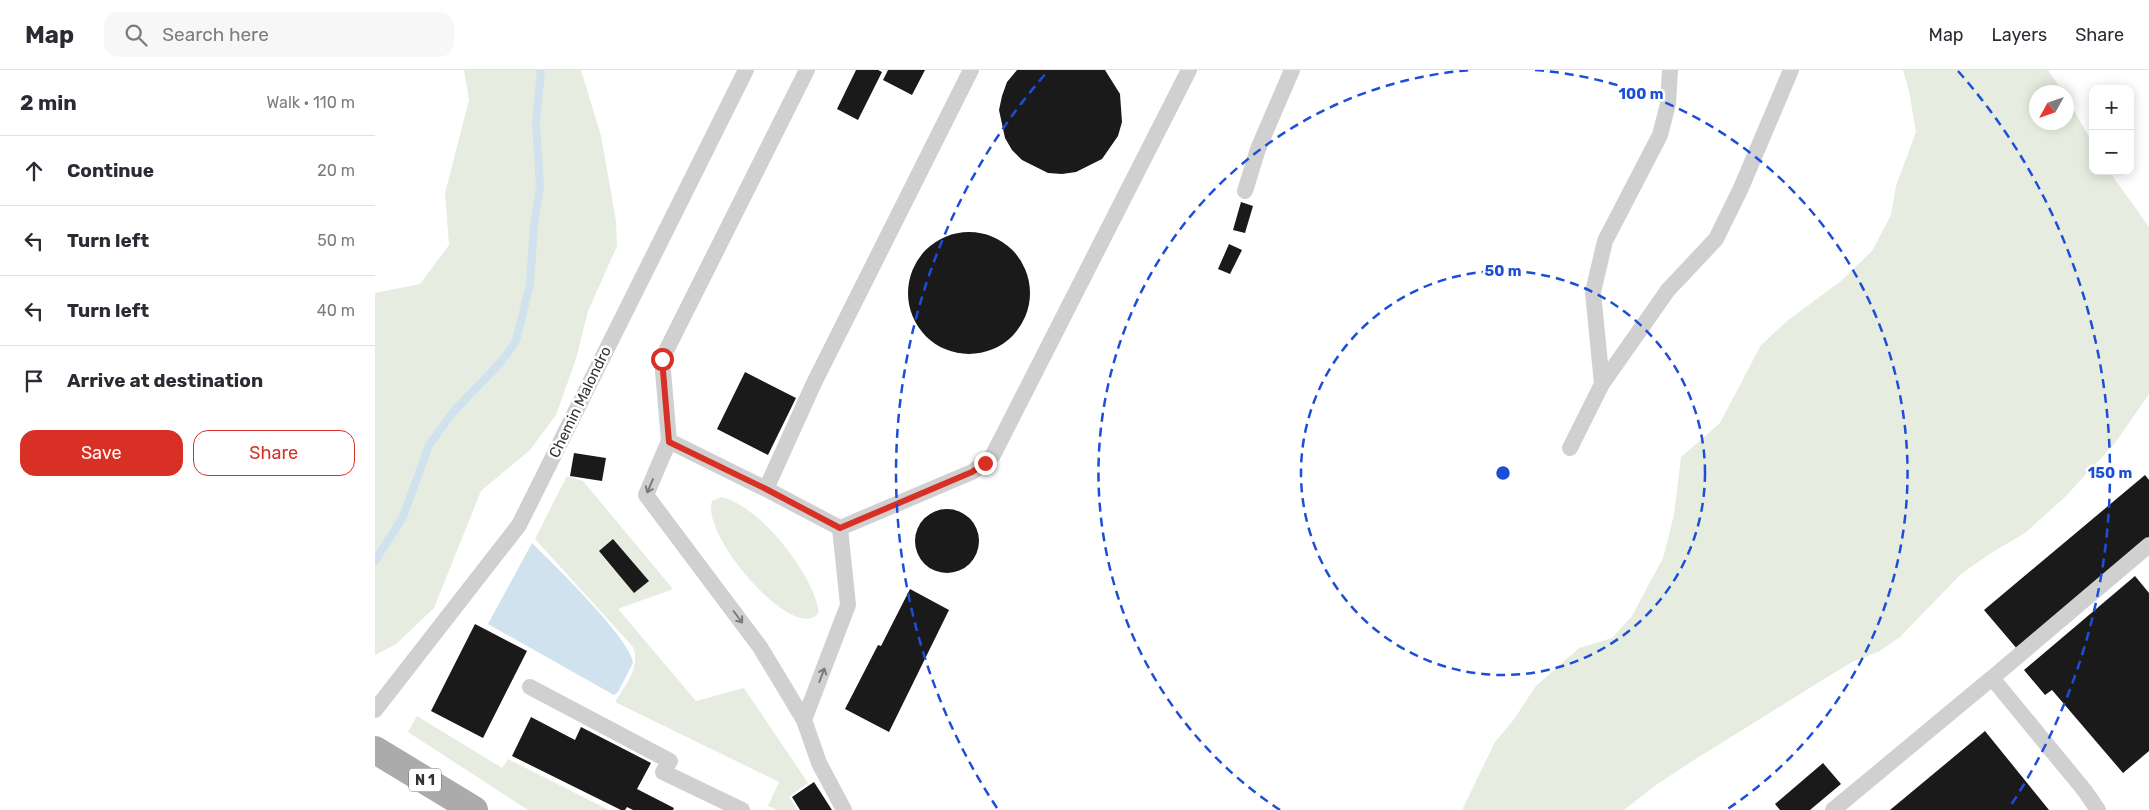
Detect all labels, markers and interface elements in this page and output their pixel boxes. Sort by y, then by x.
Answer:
search box [104,12,454,57]
text: Map [25,21,74,49]
icon: search [122,21,150,49]
text: Search here [162,23,269,46]
text: Map [1929,24,1964,46]
text: Layers [1992,24,2047,46]
text: Share [2075,24,2124,46]
text: 100 m [1619,85,1663,103]
north arrow [2029,85,2074,130]
map controls [2089,85,2134,175]
button: + [2089,85,2134,130]
text: 2 min [20,90,77,115]
text: Walk · 110 m [267,93,355,112]
button: − [2089,130,2134,175]
icon: ahead [20,157,48,185]
text: Continue [67,159,154,182]
text: 20 m [317,161,355,180]
icon: left [20,227,48,255]
text: Turn left [67,229,149,252]
text: 50 m [317,231,355,250]
text: 50 m [1485,262,1521,280]
icon: left [20,297,48,325]
text: Turn left [67,299,149,322]
text: 40 m [317,301,355,320]
street label: Chemin Malondro [545,343,615,461]
route start [651,348,674,371]
icon: arrive [20,367,48,395]
text: Arrive at destination [67,369,263,392]
button: Save [20,430,183,476]
button: Share [193,430,355,476]
route end [974,452,997,475]
centre of rings [1494,464,1512,482]
text: 150 m [2088,464,2132,482]
one-way arrow [644,478,654,493]
one-way arrow [732,610,743,623]
one-way arrow [818,667,827,683]
road number: N 1 [409,768,441,792]

